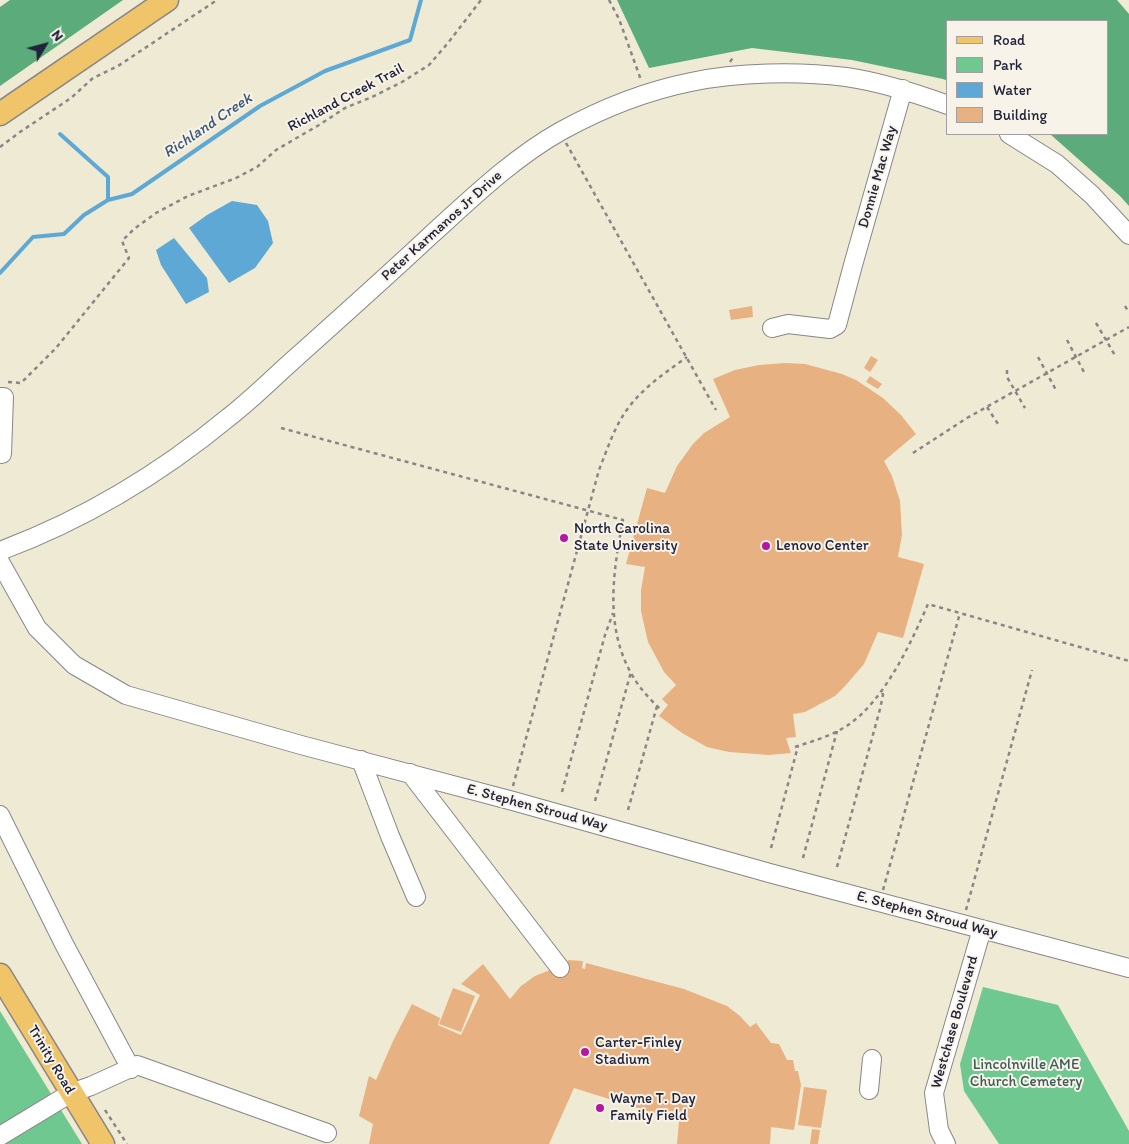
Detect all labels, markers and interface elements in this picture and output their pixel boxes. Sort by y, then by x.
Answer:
north arrow [20,20,70,70]
legend [946,20,1109,135]
text: N [48,27,67,45]
text: Road [993,31,1025,49]
text: Park [993,56,1023,74]
street label: Richland Creek Trail [285,60,407,136]
text: Water [993,81,1031,99]
water label: Richland Creek [160,89,256,163]
text: Building [993,106,1047,124]
street label: Donnie Mac Way [855,124,901,230]
street label: Peter Karmanos Jr Drive [378,167,506,285]
place label: North Carolina State University [574,520,677,555]
marker: North Carolina State University [558,532,570,544]
place label: Lenovo Center [776,537,869,555]
marker: Lenovo Center [760,540,772,552]
street label: E. Stephen Stroud Way [465,781,609,835]
street label: E. Stephen Stroud Way [855,888,999,942]
street label: Westchase Boulevard [927,953,983,1091]
street label: Trinity Road [23,1022,79,1098]
place label: Carter-Finley Stadium [595,1034,682,1069]
marker: Carter-Finley Stadium [579,1046,591,1058]
park label: Lincolnville AME Church Cemetery [970,1056,1082,1091]
place label: Wayne T. Day Family Field [610,1090,696,1125]
marker: Wayne T. Day Family Field [594,1102,606,1114]

